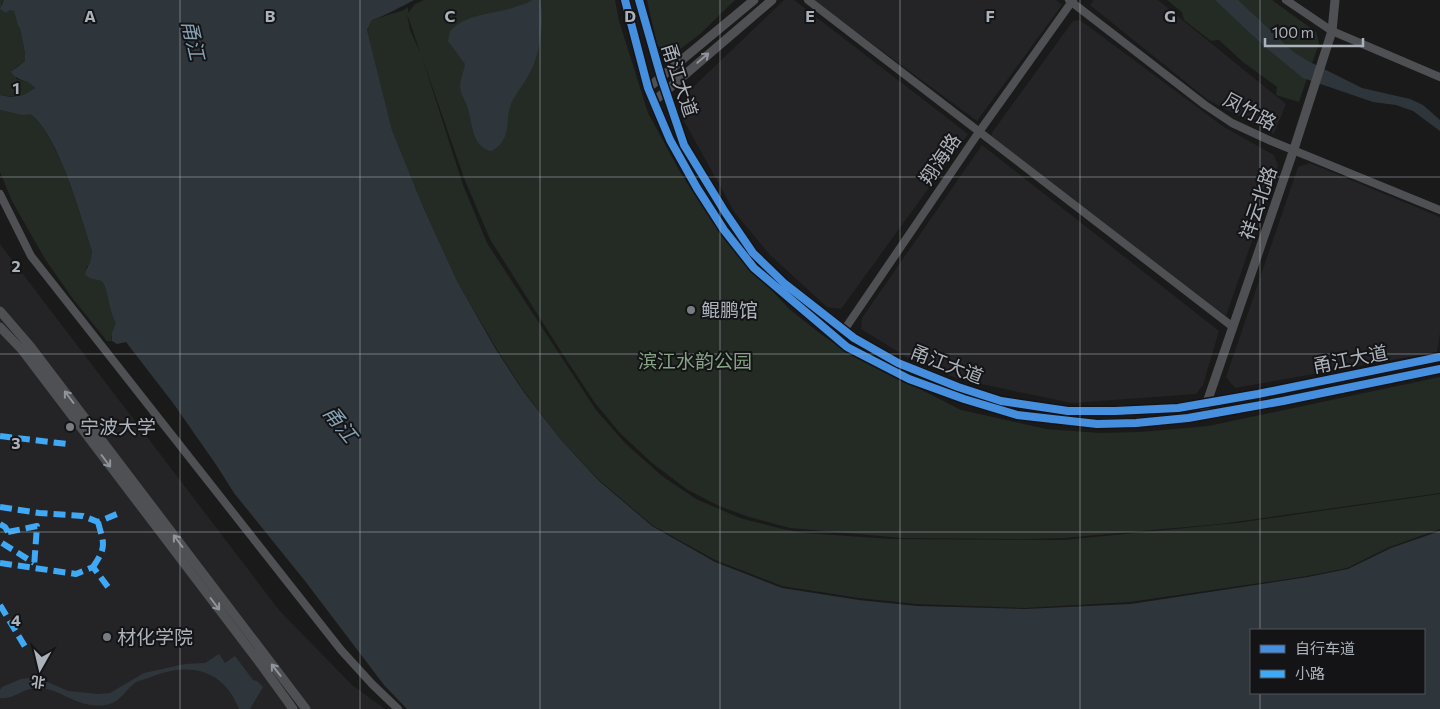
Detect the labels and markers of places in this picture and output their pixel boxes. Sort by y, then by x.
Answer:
place label: 鲲鹏馆 [701,298,758,321]
marker: 鲲鹏馆 [685,304,697,316]
place label: 宁波大学 [80,415,156,438]
marker: 宁波大学 [64,421,76,433]
place label: 材化学院 [117,625,193,648]
marker: 材化学院 [101,631,113,643]

